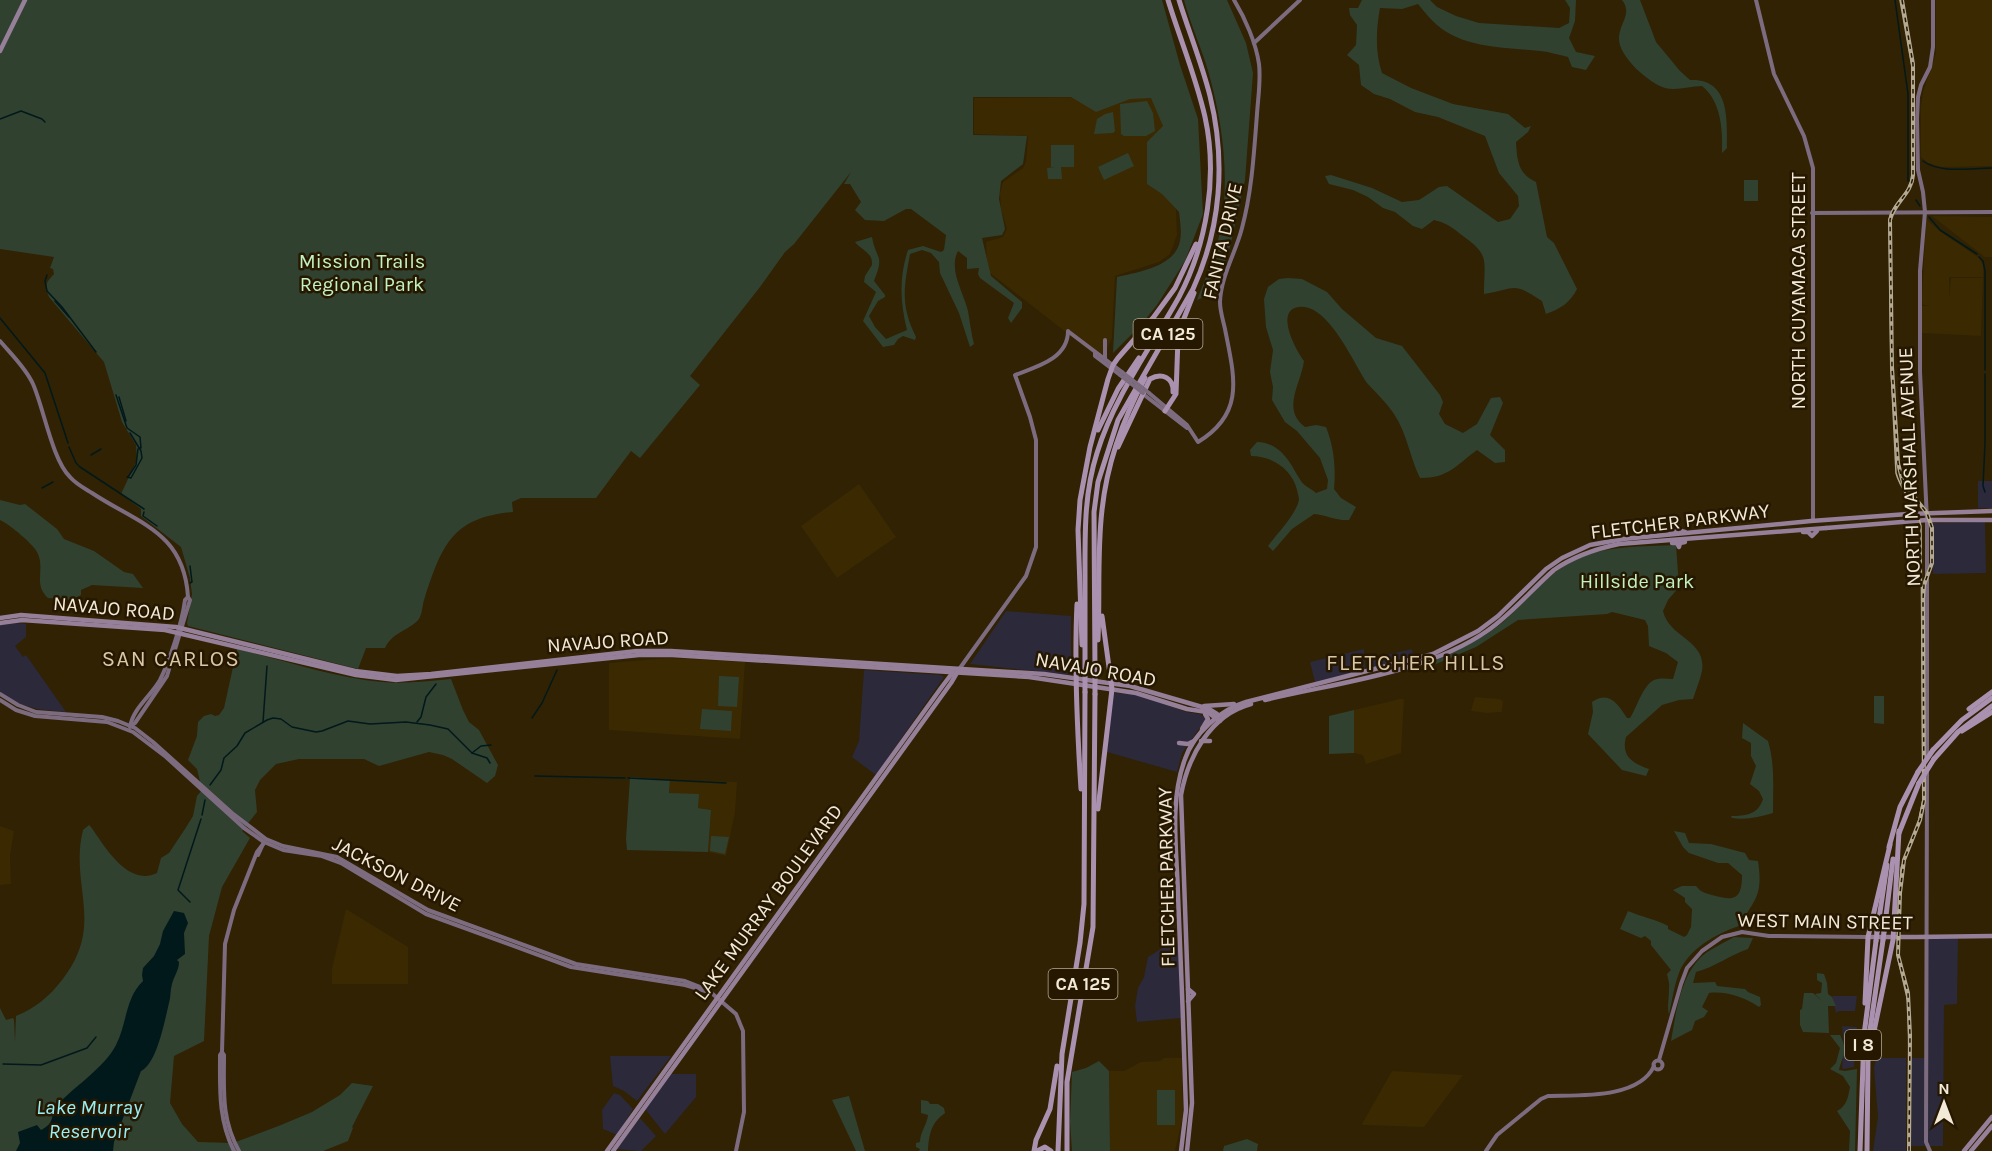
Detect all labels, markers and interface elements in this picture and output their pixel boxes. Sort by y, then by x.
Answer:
street label: NORTH CUYAMACA STREET [1787,172,1810,410]
street label: FANITA DRIVE [1198,181,1247,302]
park label: Mission Trails Regional Park [299,250,425,296]
road number: CA 125 [1134,319,1202,349]
street label: NORTH MARSHALL AVENUE [1894,347,1925,587]
street label: FLETCHER PARKWAY [1589,499,1771,544]
park label: Hillside Park [1580,570,1694,593]
street label: NAVAJO ROAD [52,592,176,625]
street label: NAVAJO ROAD [546,626,670,657]
district label: SAN CARLOS [102,646,240,672]
street label: NAVAJO ROAD [1034,648,1158,691]
district label: FLETCHER HILLS [1326,650,1506,676]
street label: FLETCHER PARKWAY [1153,787,1180,967]
street label: LAKE MURRAY BOULEVARD [690,800,847,1005]
street label: JACKSON DRIVE [329,832,465,917]
street label: WEST MAIN STREET [1737,908,1913,935]
road number: CA 125 [1048,969,1118,999]
road number: I 8 [1845,1030,1881,1060]
north arrow [1914,1073,1974,1133]
text: N [1938,1079,1950,1098]
water label: Lake Murray Reservoir [36,1095,143,1143]

